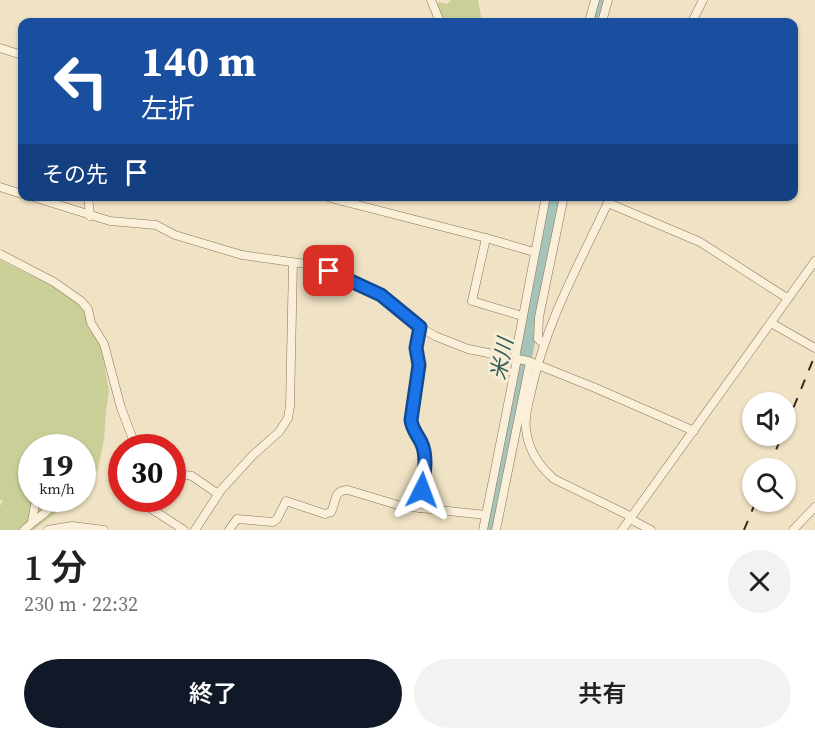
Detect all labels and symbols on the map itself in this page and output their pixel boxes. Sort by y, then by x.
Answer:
pin [303,245,354,296]
water label: 米川 [483,334,520,382]
speed limit sign: 30 [108,434,186,512]
position arrow [390,458,454,522]

